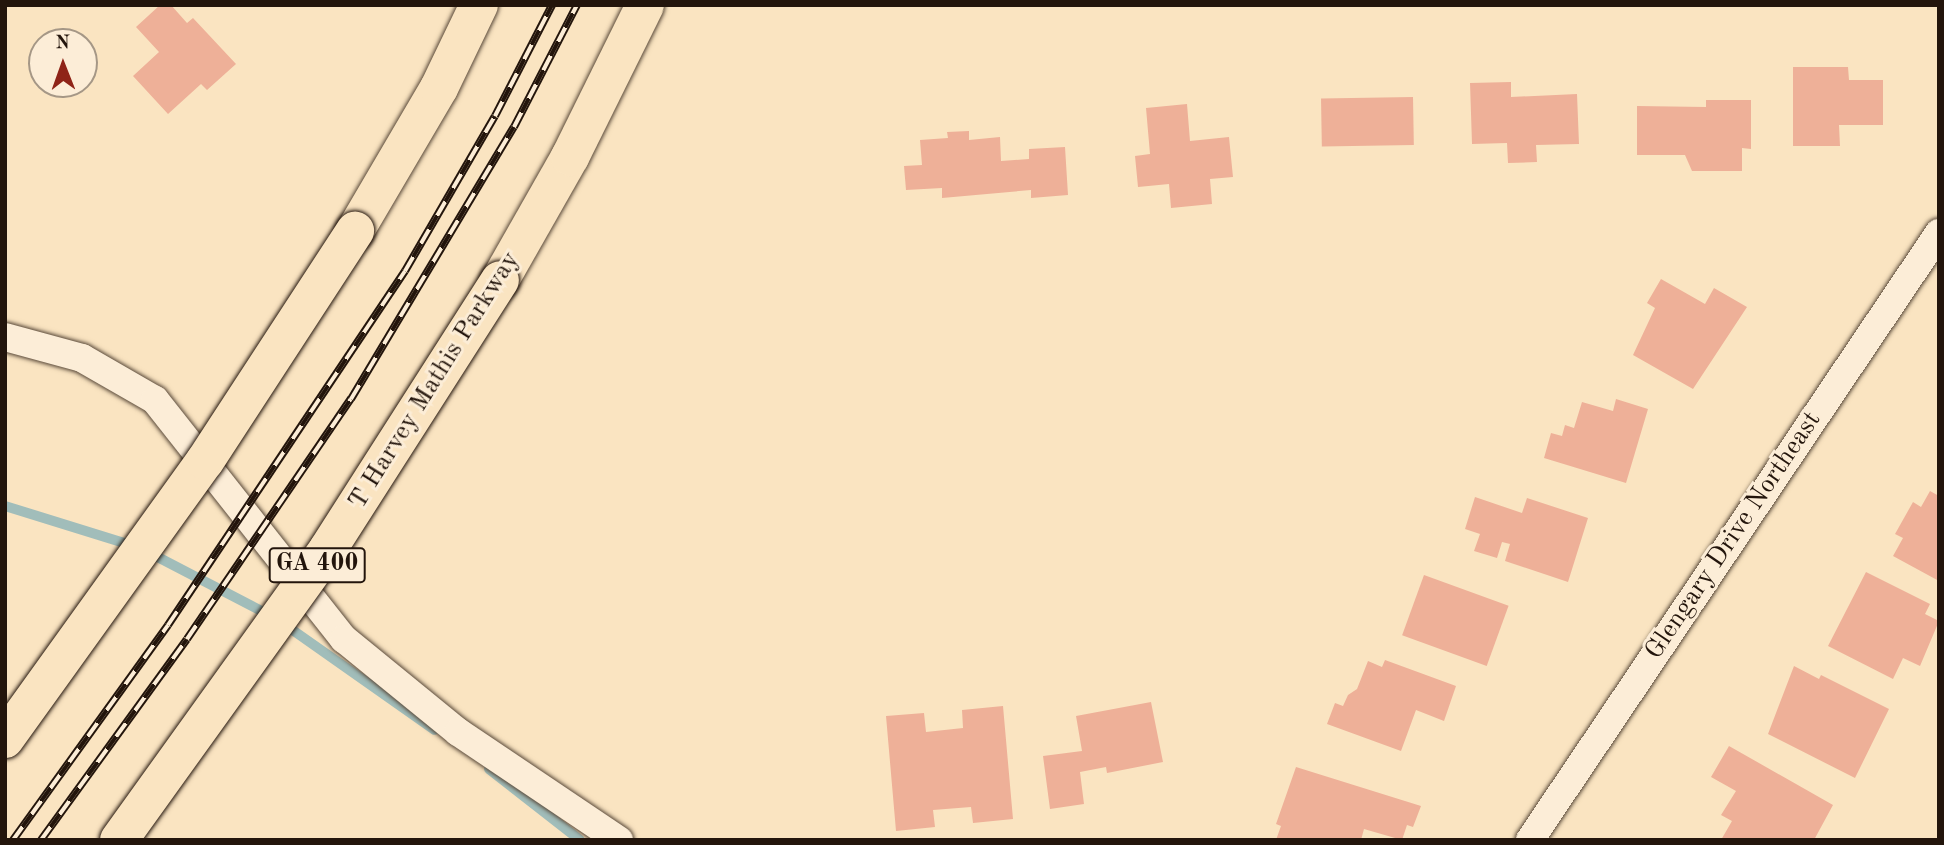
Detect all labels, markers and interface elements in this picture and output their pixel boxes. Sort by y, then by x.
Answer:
north arrow [28,28,98,98]
text: N [55,34,70,53]
street label: T Harvey Mathis Parkway [343,246,527,516]
street label: Glengary Drive Northeast [1639,406,1829,666]
road number: GA 400 [268,544,366,586]

